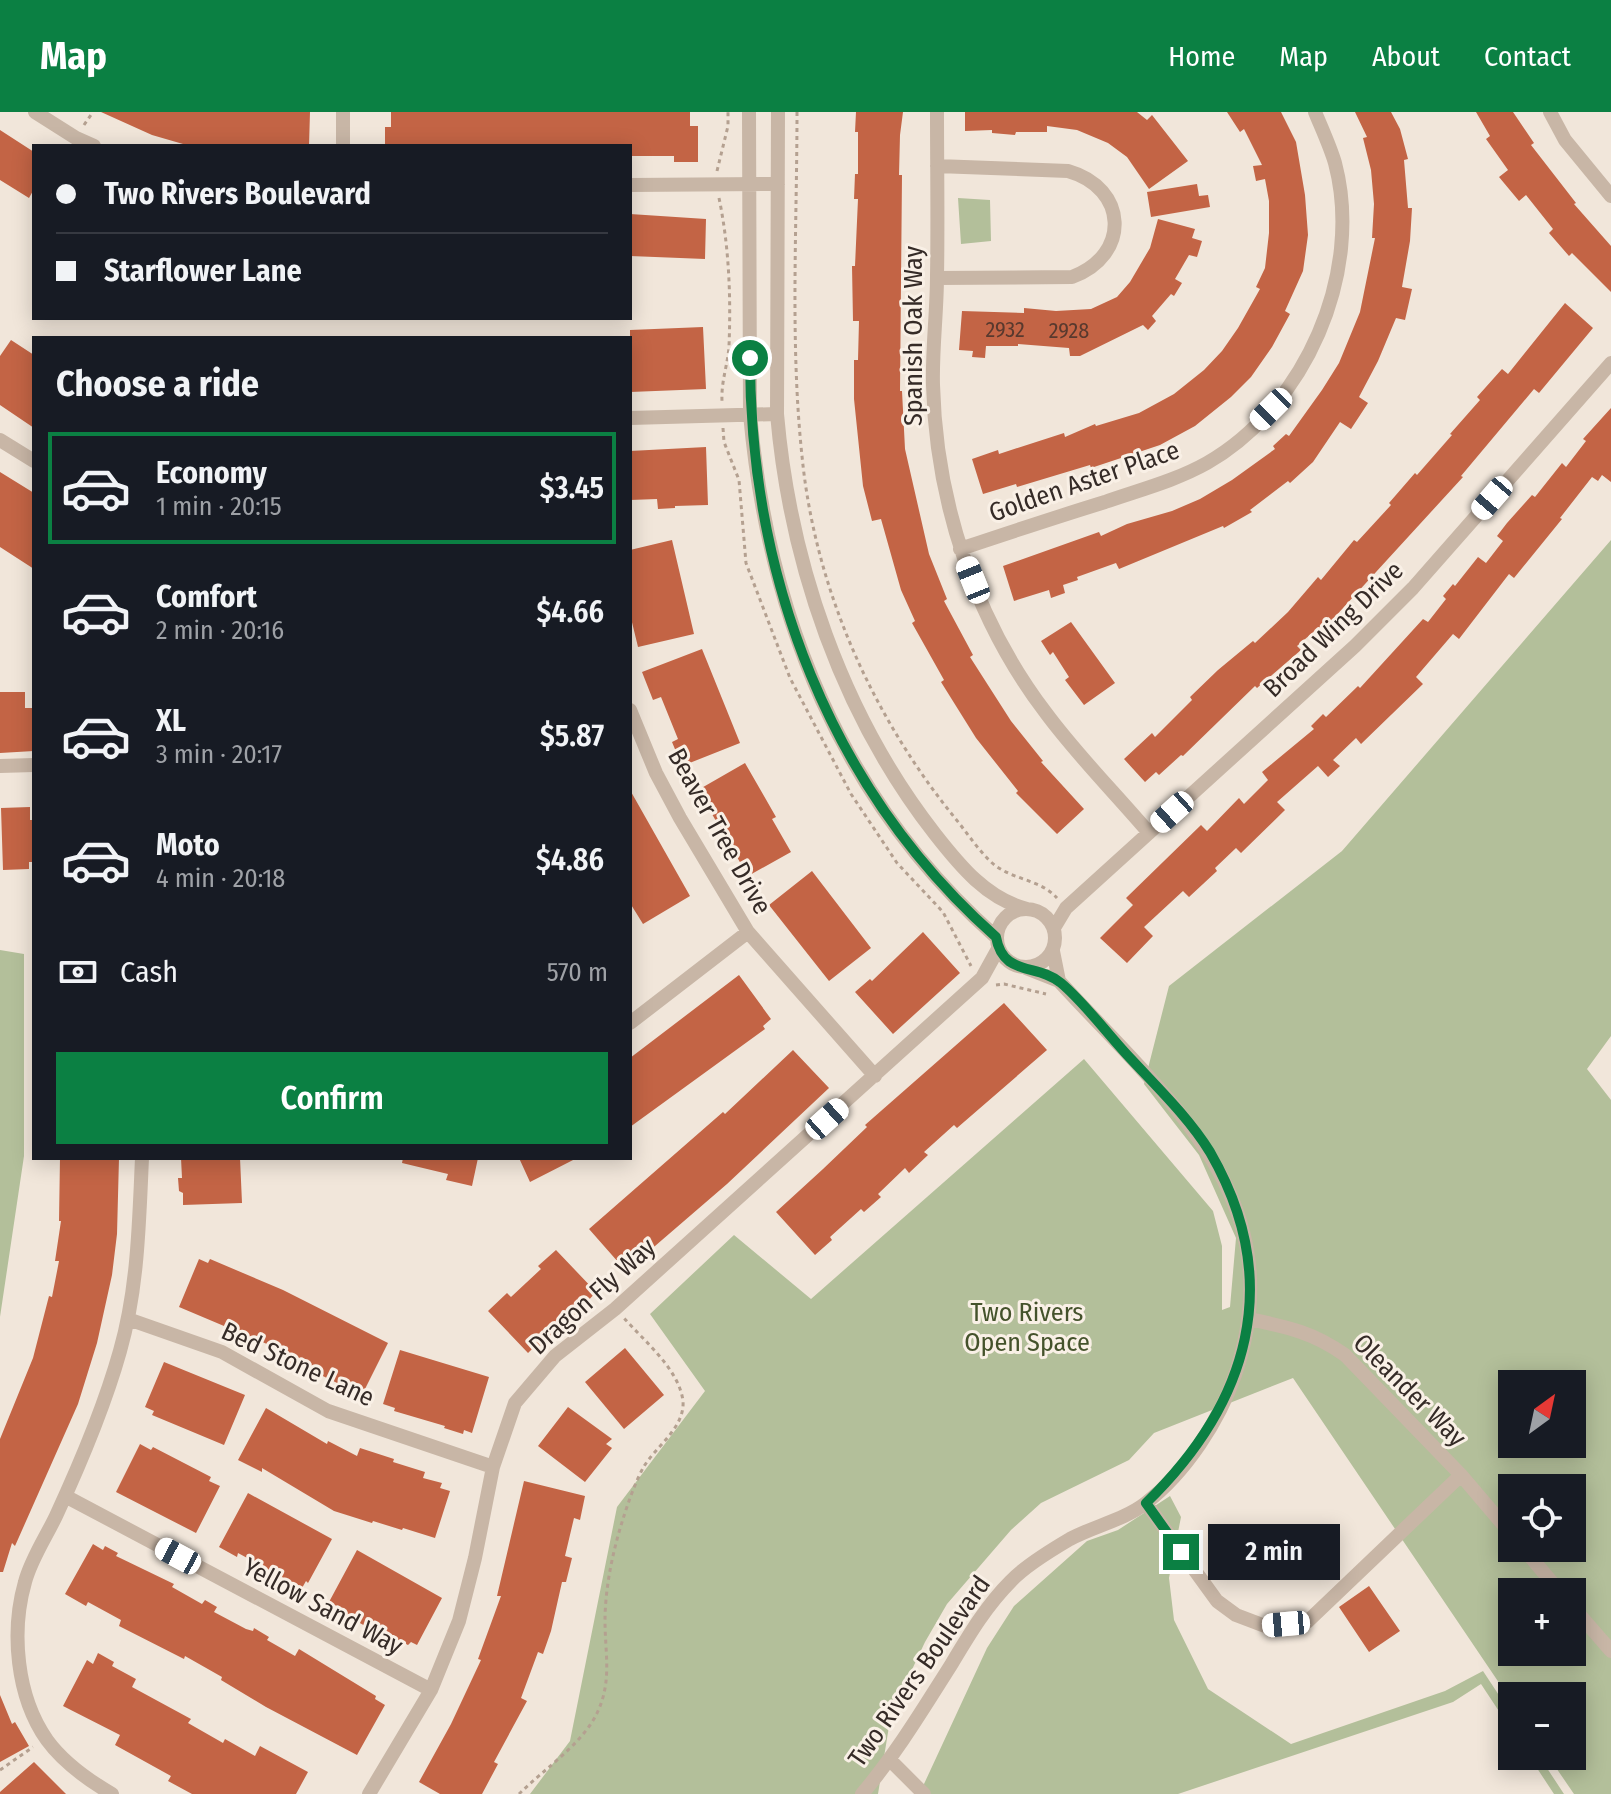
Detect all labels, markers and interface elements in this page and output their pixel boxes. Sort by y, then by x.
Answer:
text: Map [40,33,107,79]
text: Home [1168,40,1235,73]
text: Map [1279,40,1328,73]
text: About [1372,40,1440,73]
text: Contact [1484,40,1571,73]
text: Two Rivers Boulevard [104,176,371,212]
street label: Spanish Oak Way [898,246,929,426]
text: Starflower Lane [104,253,302,289]
house number: 2932 [985,316,1025,343]
house number: 2928 [1049,317,1089,344]
route start [732,340,768,376]
text: Choose a ride [56,362,259,406]
car [1246,384,1296,434]
street label: Golden Aster Place [985,434,1183,529]
icon: car [60,452,132,524]
text: Economy [156,455,267,491]
text: $3.45 [540,470,604,506]
car [1467,472,1517,524]
text: 1 min · 20:15 [156,491,282,522]
car [953,553,993,607]
street label: Broad Wing Drive [1257,555,1410,704]
icon: car [60,576,132,648]
text: Comfort [156,579,257,615]
text: $4.66 [537,594,604,630]
text: 2 min · 20:16 [156,615,284,646]
icon: car [60,700,132,772]
text: XL [156,703,186,739]
text: $5.87 [540,718,604,754]
text: 3 min · 20:17 [156,739,282,770]
street label: Beaver Tree Drive [661,743,778,920]
car [1146,787,1198,837]
icon: car [60,824,132,896]
text: Moto [156,827,220,863]
text: $4.86 [536,842,604,878]
text: 4 min · 20:18 [156,863,285,894]
icon: cash [56,950,100,994]
text: Cash [120,954,178,990]
text: 570 m [547,957,608,988]
button: Confirm [56,1052,608,1144]
car [801,1094,853,1144]
street label: Dragon Fly Way [523,1231,662,1361]
park label: Two Rivers Open Space [964,1297,1090,1358]
street label: Bed Stone Lane [216,1316,379,1413]
street label: Oleander Way [1347,1328,1473,1453]
north arrow [1498,1370,1586,1458]
map controls [1498,1370,1586,1770]
button: locate [1498,1474,1586,1562]
callout: 2 min [1209,1524,1341,1580]
car [151,1534,205,1578]
route end [1163,1534,1199,1570]
text: 2 min [1245,1536,1303,1567]
street label: Yellow Sand Way [237,1551,408,1662]
street label: Two Rivers Boulevard [842,1570,997,1773]
button: + [1498,1578,1586,1666]
car [1261,1610,1311,1638]
button: − [1498,1682,1586,1770]

